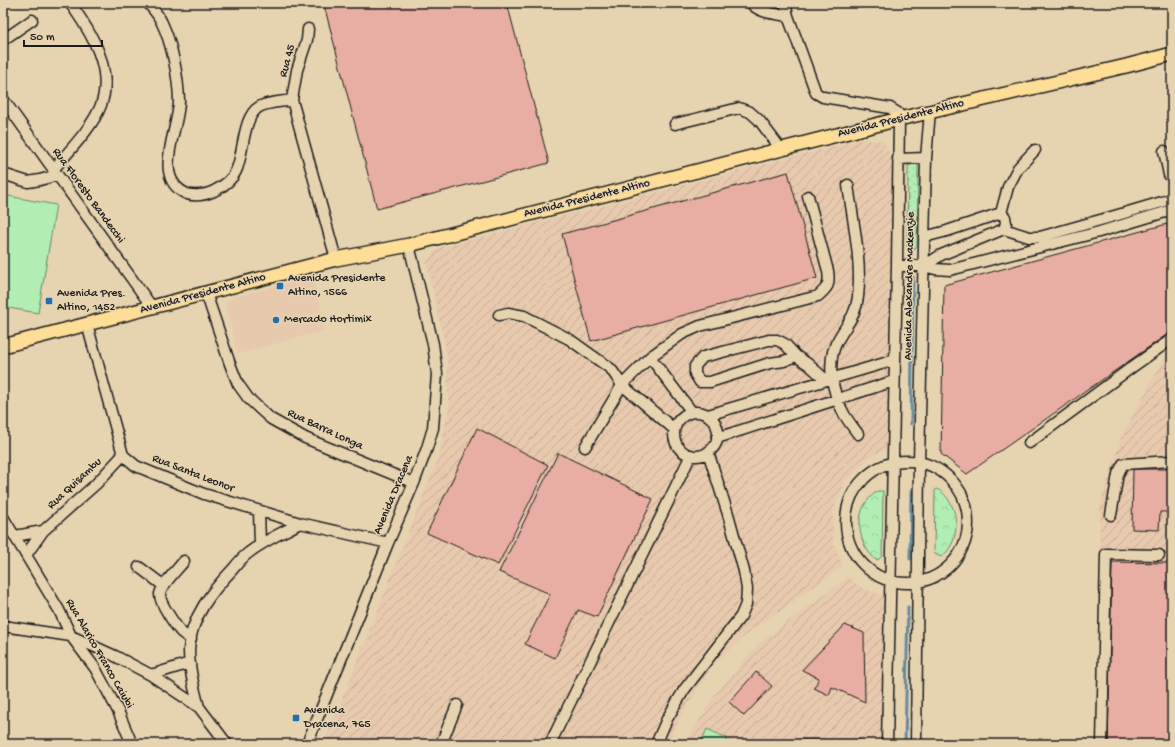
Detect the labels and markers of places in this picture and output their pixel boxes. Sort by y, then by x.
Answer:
place label: Avenida Presidente Altino, 1566 [288,272,386,300]
marker: Avenida Presidente Altino, 1566 [275,281,285,291]
place label: Avenida Pres. Altino, 1452 [57,287,126,315]
marker: Avenida Pres. Altino, 1452 [44,296,54,306]
place label: Mercado Hortimix [284,313,373,327]
marker: Mercado Hortimix [271,315,281,325]
place label: Avenida Dracena, 765 [303,704,371,732]
marker: Avenida Dracena, 765 [291,713,301,723]

